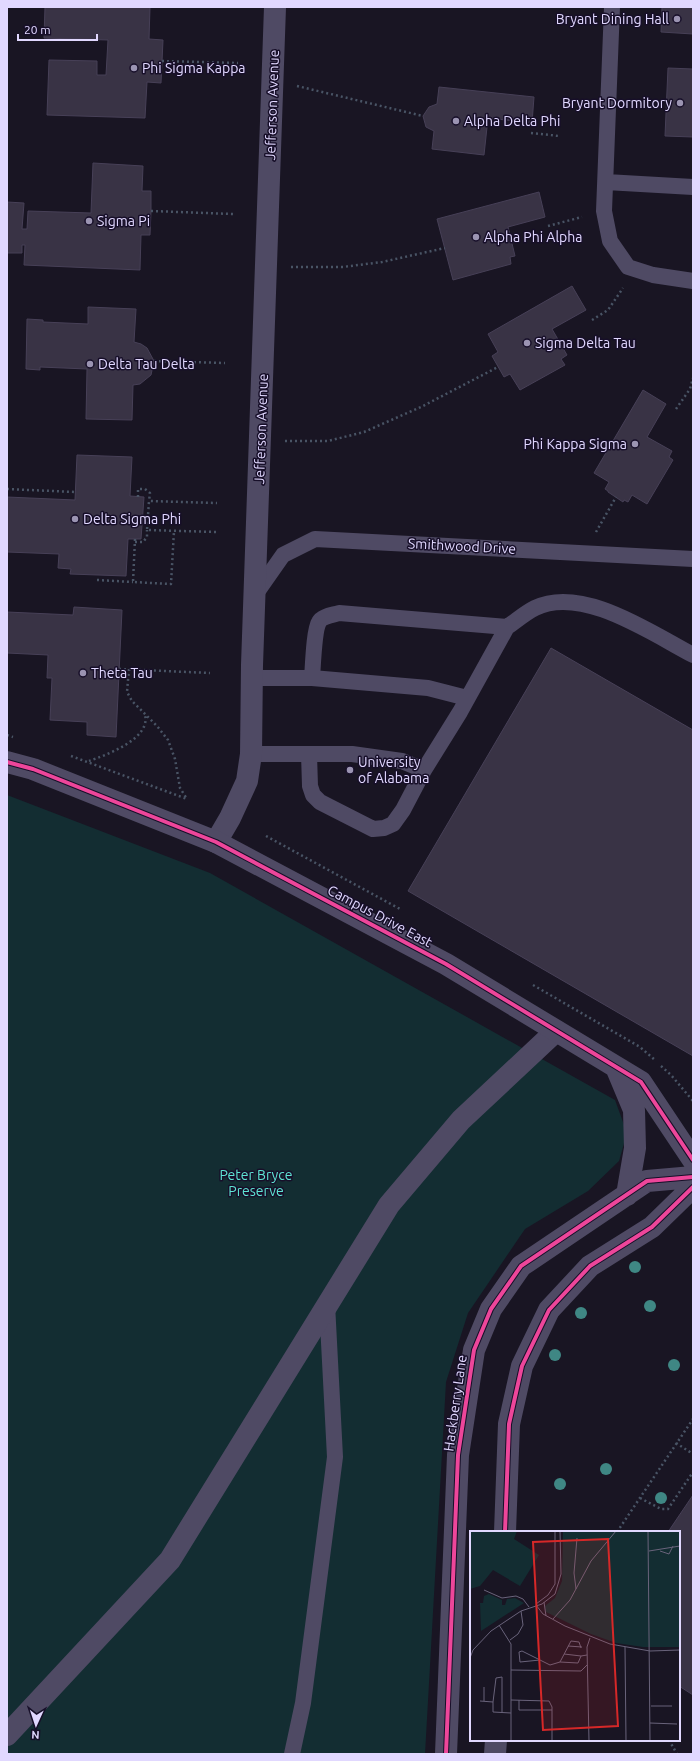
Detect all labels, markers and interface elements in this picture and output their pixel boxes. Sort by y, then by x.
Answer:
place label: Bryant Dining Hall [556,11,669,27]
marker: Bryant Dining Hall [672,14,682,24]
scale bar [18,16,97,42]
text: 20 m [24,23,51,36]
street label: Jefferson Avenue [262,49,282,161]
place label: Phi Sigma Kappa [142,60,246,76]
marker: Phi Sigma Kappa [129,63,139,73]
place label: Bryant Dormitory [562,95,672,111]
marker: Bryant Dormitory [675,98,685,108]
place label: Alpha Delta Phi [464,113,560,129]
marker: Alpha Delta Phi [451,116,461,126]
place label: Sigma Pi [97,213,150,229]
marker: Sigma Pi [84,216,94,226]
place label: Alpha Phi Alpha [484,229,582,245]
marker: Alpha Phi Alpha [471,232,481,242]
place label: Sigma Delta Tau [535,335,636,351]
marker: Sigma Delta Tau [522,338,532,348]
place label: Delta Tau Delta [98,356,195,372]
marker: Delta Tau Delta [85,359,95,369]
street label: Jefferson Avenue [251,373,271,485]
place label: Phi Kappa Sigma [523,436,627,452]
marker: Phi Kappa Sigma [630,439,640,449]
place label: Delta Sigma Phi [83,511,181,527]
marker: Delta Sigma Phi [70,514,80,524]
street label: Smithwood Drive [408,535,516,557]
place label: Theta Tau [91,665,153,681]
marker: Theta Tau [78,668,88,678]
place label: University of Alabama [358,754,429,786]
marker: University of Alabama [345,765,355,775]
street label: Campus Drive East [325,882,436,951]
park label: Peter Bryce Preserve [220,1167,292,1199]
street label: Hackberry Lane [440,1354,470,1452]
inset map [470,1531,680,1741]
north arrow [16,1705,56,1745]
text: N [31,1729,40,1741]

